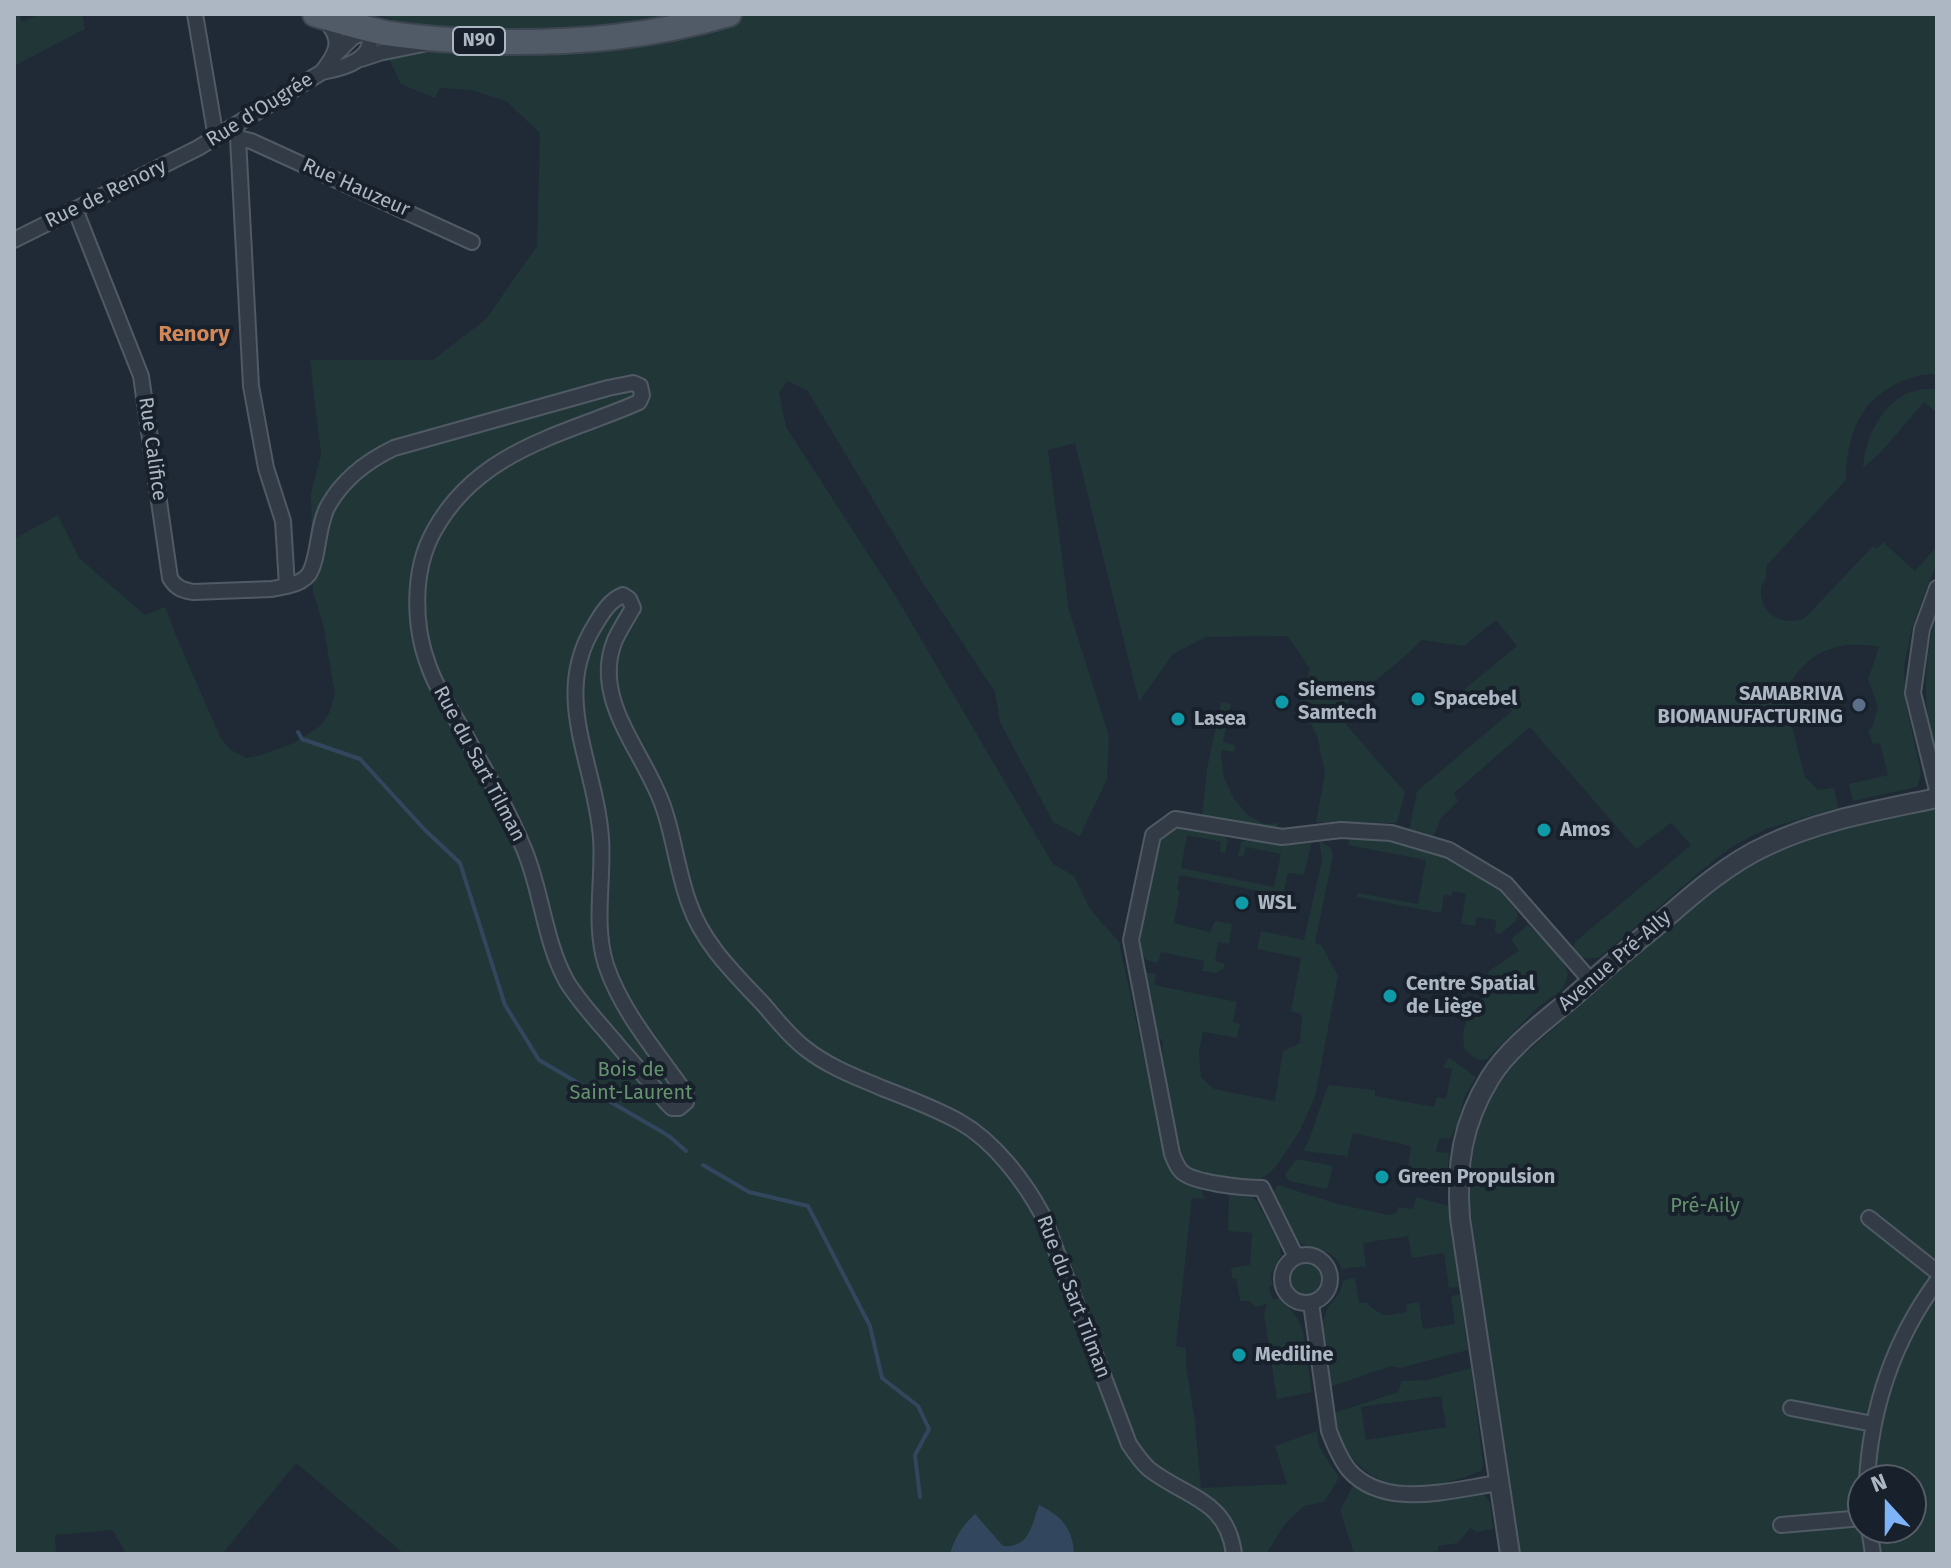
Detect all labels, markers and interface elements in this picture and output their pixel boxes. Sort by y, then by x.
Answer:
road number: N90 [453,27,505,55]
street label: Rue d'Ougrée [202,68,318,152]
street label: Rue de Renory [42,154,170,234]
street label: Rue Hauzeur [299,154,413,222]
district label: Renory [158,322,230,348]
street label: Rue Califice [133,395,171,503]
place label: Siemens Samtech [1298,678,1377,725]
street label: Rue du Sart Tilman [428,682,530,846]
place label: SAMABRIVA BIOMANUFACTURING [1658,682,1843,729]
place label: Spacebel [1434,687,1517,711]
marker: Spacebel [1409,690,1427,708]
marker: Siemens Samtech [1273,693,1291,711]
marker: SAMABRIVA BIOMANUFACTURING [1850,696,1868,714]
place label: Lasea [1194,707,1246,731]
marker: Lasea [1169,710,1187,728]
place label: Amos [1560,818,1610,842]
marker: Amos [1535,821,1553,839]
place label: WSL [1258,891,1296,915]
marker: WSL [1233,894,1251,912]
street label: Avenue Pré-Aily [1554,906,1676,1016]
place label: Centre Spatial de Liège [1406,972,1535,1019]
marker: Centre Spatial de Liège [1381,987,1399,1005]
park label: Bois de Saint-Laurent [570,1058,692,1105]
place label: Green Propulsion [1398,1165,1555,1189]
marker: Green Propulsion [1373,1168,1391,1186]
park label: Pré-Aily [1670,1194,1740,1218]
street label: Rue du Sart Tilman [1031,1212,1115,1382]
place label: Mediline [1255,1343,1334,1367]
marker: Mediline [1230,1346,1248,1364]
north arrow [1847,1464,1927,1544]
text: N [1867,1468,1891,1498]

